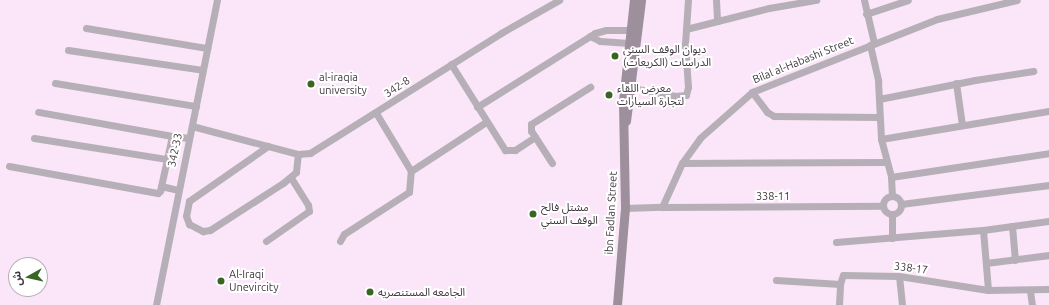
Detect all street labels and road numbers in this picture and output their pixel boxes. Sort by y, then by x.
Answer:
street label: Bilal al-Habashi Street [751,34,855,86]
street label: 342-8 [382,74,412,100]
street label: 342-33 [165,132,185,168]
street label: ibn Fadlan Street [602,171,620,255]
street label: 338-11 [756,189,790,203]
street label: 338-17 [893,259,929,277]

